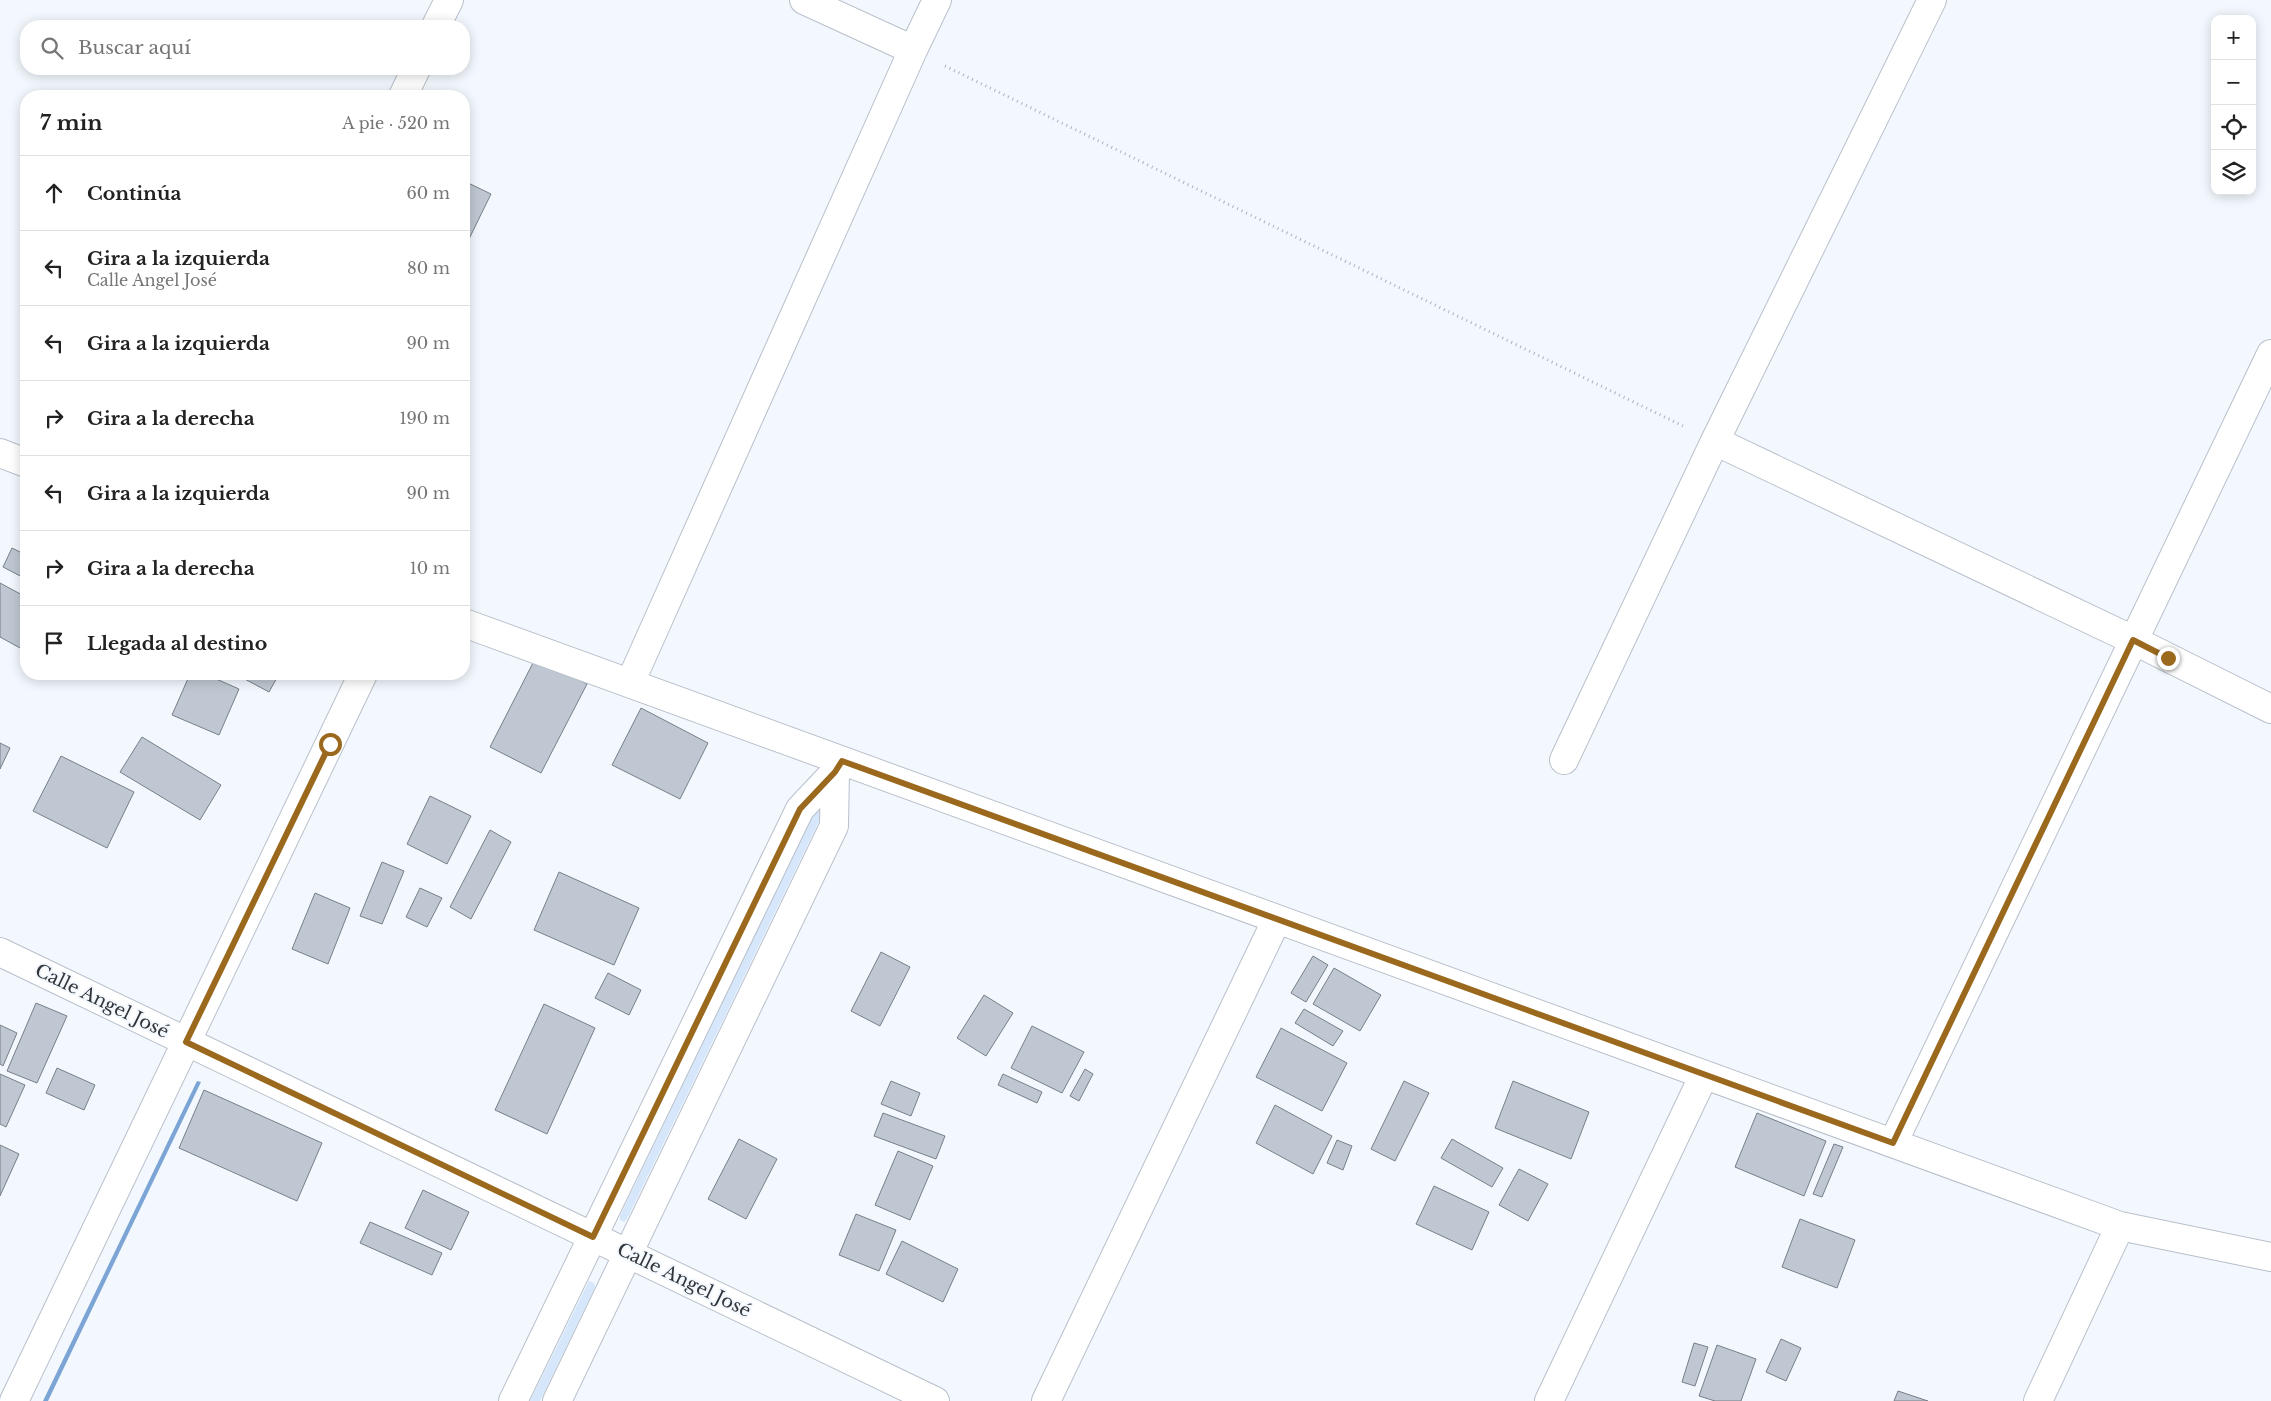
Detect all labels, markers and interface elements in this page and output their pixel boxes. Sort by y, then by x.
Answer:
map controls [2211,15,2256,195]
button: + [2211,15,2256,60]
search box [20,20,470,75]
icon: search [38,34,66,62]
text: Buscar aquí [78,36,191,59]
button: − [2211,60,2256,105]
button: locate [2211,105,2256,150]
text: 7 min [40,110,103,136]
text: A pie · 520 m [342,113,450,133]
button: layers [2211,150,2256,195]
icon: ahead [40,179,68,207]
text: Continúa [87,182,181,205]
text: 60 m [407,183,450,203]
text: Gira a la izquierda [87,247,270,270]
icon: left [40,254,68,282]
text: 80 m [407,258,450,278]
text: Calle Angel José [87,270,217,290]
icon: left [40,329,68,357]
text: Gira a la izquierda [87,332,270,355]
text: 90 m [407,333,450,353]
icon: right [40,404,68,432]
text: Gira a la derecha [87,407,255,430]
text: 190 m [399,408,450,428]
icon: left [40,479,68,507]
text: Gira a la izquierda [87,482,270,505]
text: 90 m [407,483,450,503]
icon: right [40,554,68,582]
text: Gira a la derecha [87,557,255,580]
text: 10 m [410,558,450,578]
icon: arrive [40,629,68,657]
text: Llegada al destino [87,632,267,655]
route end [2157,647,2180,670]
route start [319,733,342,756]
street label: Calle Angel José [32,959,172,1043]
street label: Calle Angel José [614,1238,754,1322]

